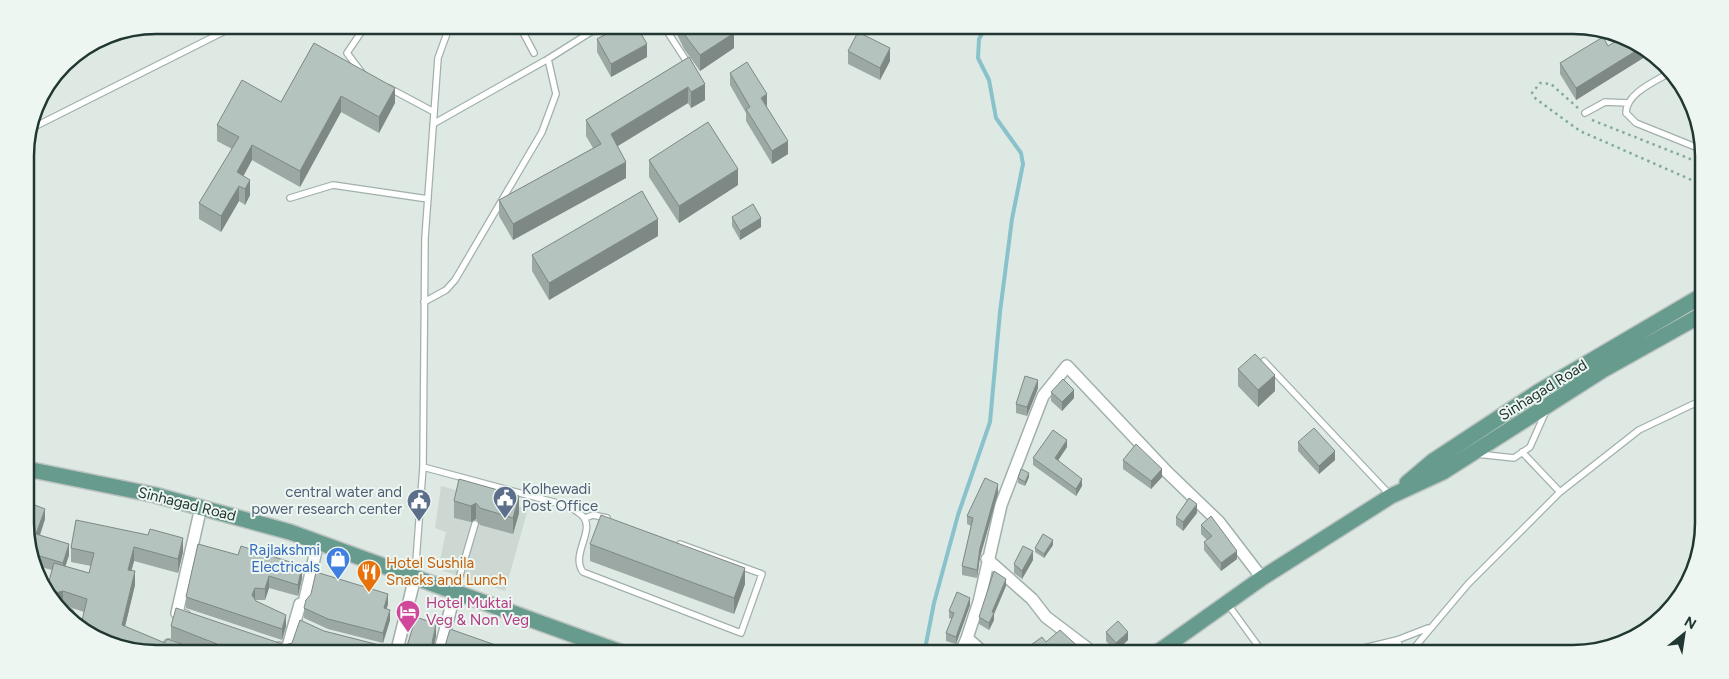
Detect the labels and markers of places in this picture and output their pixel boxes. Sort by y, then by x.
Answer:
place label: Kolhewadi Post Office [522,480,598,515]
place label: central water and power research center [251,483,402,518]
public building icon: Kolhewadi Post Office [492,485,518,519]
public building icon: central water and power research center [406,488,432,522]
place label: Rajlakshmi Electricals [249,541,320,576]
shop icon: Rajlakshmi Electricals [325,546,351,580]
place label: Hotel Sushila Snacks and Lunch [386,554,507,589]
restaurant icon: Hotel Sushila Snacks and Lunch [356,559,382,593]
place label: Hotel Muktai Veg & Non Veg [426,594,529,629]
hotel icon: Hotel Muktai Veg & Non Veg [395,599,421,633]

